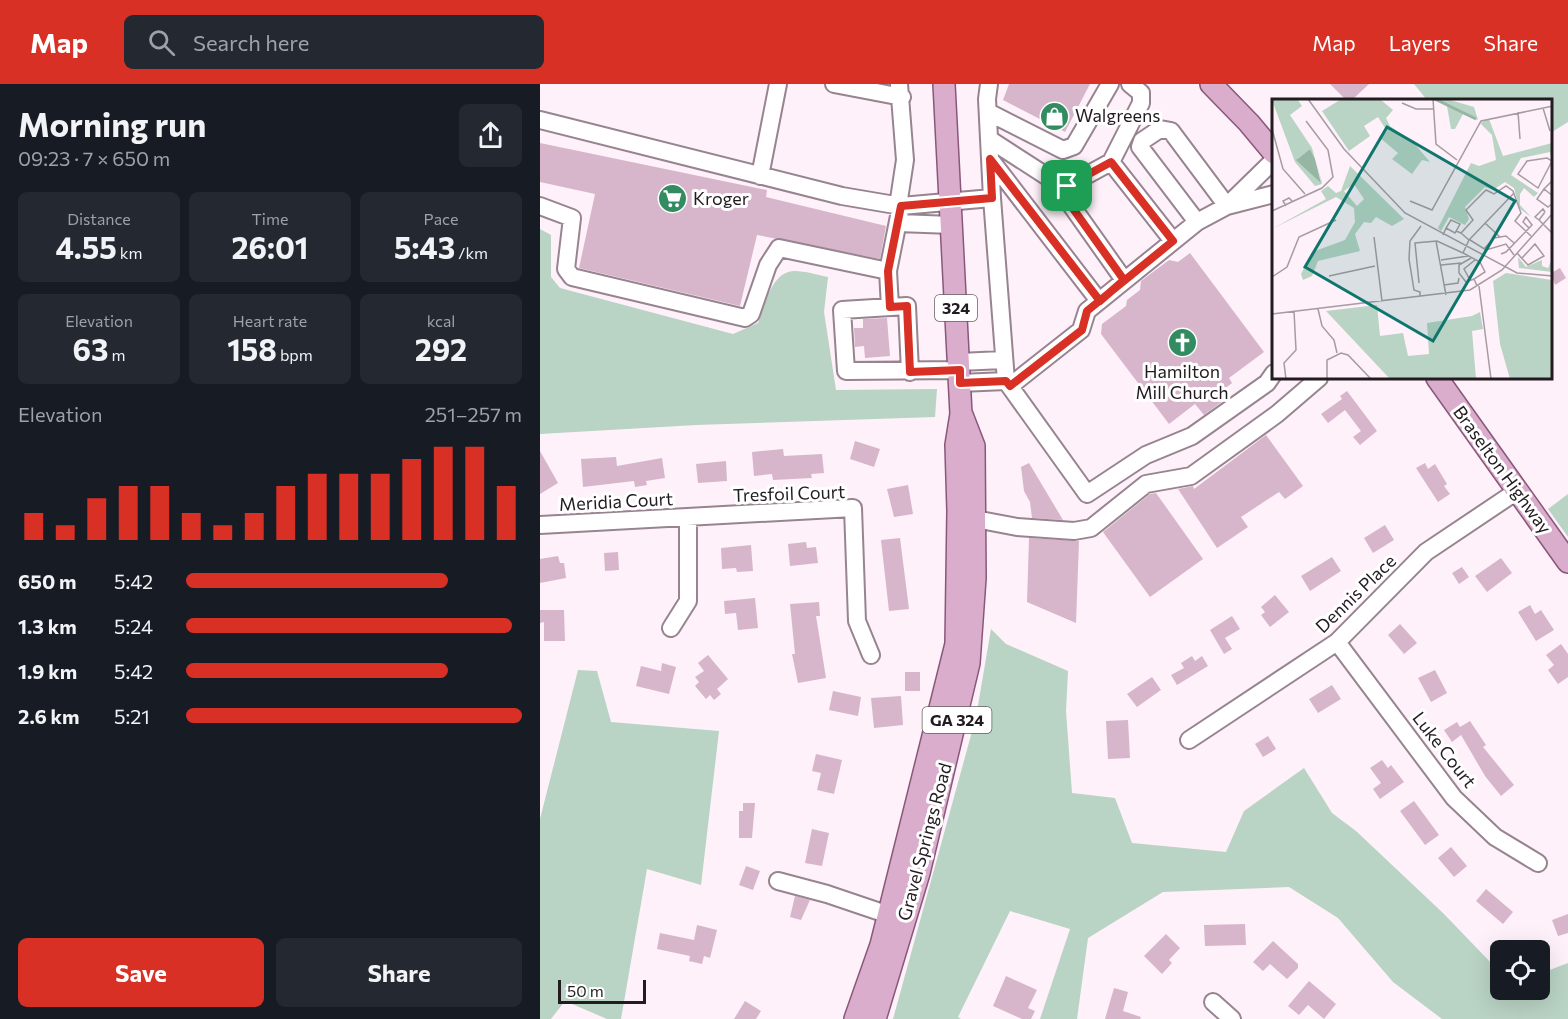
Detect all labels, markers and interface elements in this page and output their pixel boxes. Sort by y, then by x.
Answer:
search box [124,15,544,69]
text: Map [30,25,88,59]
icon: search [145,26,178,59]
text: Search here [193,29,309,56]
text: Map [1312,30,1356,55]
text: Layers [1389,30,1451,55]
text: Share [1484,30,1538,55]
inset map [1272,99,1553,380]
shop icon: Walgreens [1038,100,1070,132]
text: Morning run [18,103,206,144]
button: share [459,104,522,167]
place label: Walgreens [1075,104,1161,126]
text: 09:23 · 7 × 650 m [18,146,170,170]
pin [1041,160,1092,211]
icon: arrive [1050,169,1083,202]
supermarket icon: Kroger [656,183,688,215]
place label: Kroger [693,187,749,209]
text: Distance [67,209,131,228]
text: Time [252,209,288,228]
text: Pace [424,209,458,228]
text: 4.55 [56,228,117,265]
text: 26:01 [232,228,308,265]
text: 5:43 [394,228,455,265]
text: km [117,243,142,262]
text: /km [455,243,488,262]
road number: 324 [935,295,977,321]
text: Elevation [65,311,133,330]
text: Heart rate [233,311,307,330]
text: kcal [427,311,455,330]
church icon: Hamilton Mill Church [1166,327,1198,359]
text: 63 [73,330,108,367]
text: 158 [227,330,277,367]
text: 292 [415,330,467,367]
text: m [108,345,125,364]
text: bpm [277,345,313,364]
place label: Hamilton Mill Church [1135,360,1229,403]
street label: Braselton Highway [1449,401,1557,538]
text: Elevation [18,402,103,426]
text: 251–257 m [425,402,522,426]
street label: Tresfoil Court [732,480,845,506]
street label: Meridia Court [558,487,673,515]
street label: Dennis Place [1311,549,1400,637]
text: 650 m [18,569,77,593]
text: 5:42 [114,569,153,593]
text: 1.3 km [18,614,77,638]
text: 5:24 [114,614,153,638]
text: 1.9 km [18,659,77,683]
text: 5:42 [114,659,153,683]
text: 2.6 km [18,704,79,728]
text: 5:21 [114,704,150,728]
road number: GA 324 [922,707,992,733]
street label: Luke Court [1408,707,1481,792]
street label: Gravel Springs Road [892,760,956,923]
button: Save [18,938,264,1007]
button: Share [276,938,522,1007]
map controls [1490,940,1550,1000]
button: locate [1490,940,1550,1000]
scale bar [558,977,646,1004]
text: 50 m [567,981,604,1000]

